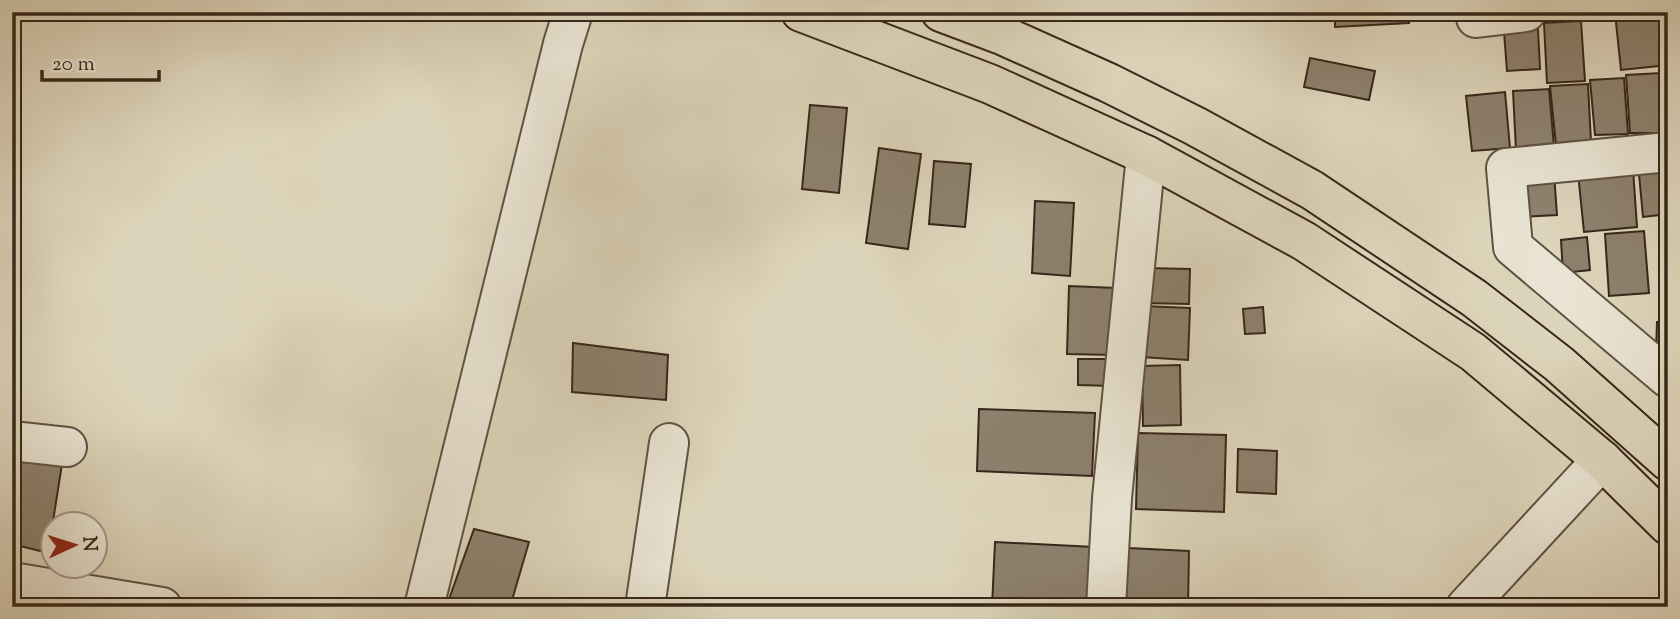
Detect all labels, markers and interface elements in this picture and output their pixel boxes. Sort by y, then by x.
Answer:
scale bar [42,38,159,82]
text: 20 m [52,50,95,80]
north arrow [38,510,108,580]
text: N [74,535,102,552]

